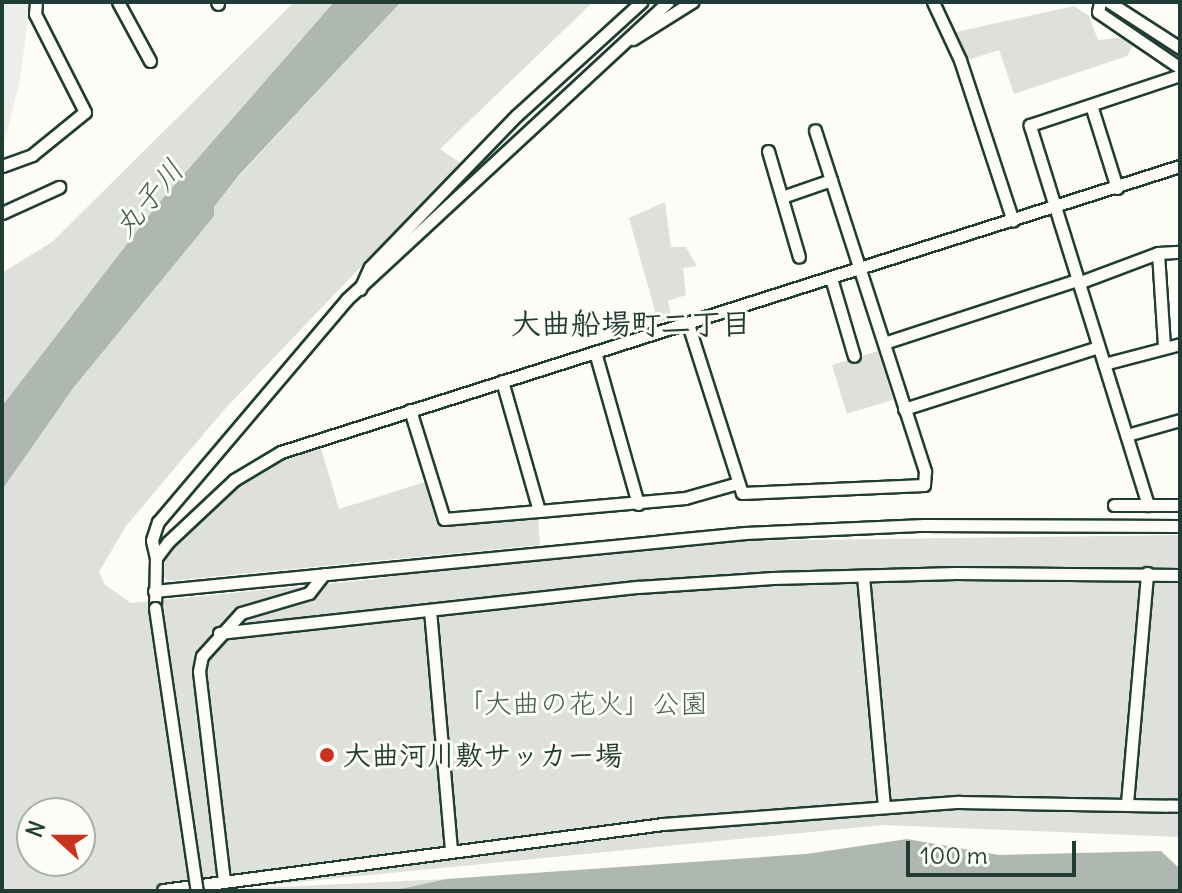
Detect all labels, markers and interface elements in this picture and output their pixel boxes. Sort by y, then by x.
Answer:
water label: 丸子川 [105,152,191,244]
district label: 大曲船場町二丁目 [511,305,751,341]
park label: 「大曲の花火」公園 [456,686,708,720]
place label: 大曲河川敷サッカー場 [343,738,623,772]
marker: 大曲河川敷サッカー場 [318,746,336,764]
north arrow [16,797,96,877]
text: N [20,817,51,841]
scale bar [910,825,1080,875]
text: 100 m [920,840,988,870]

